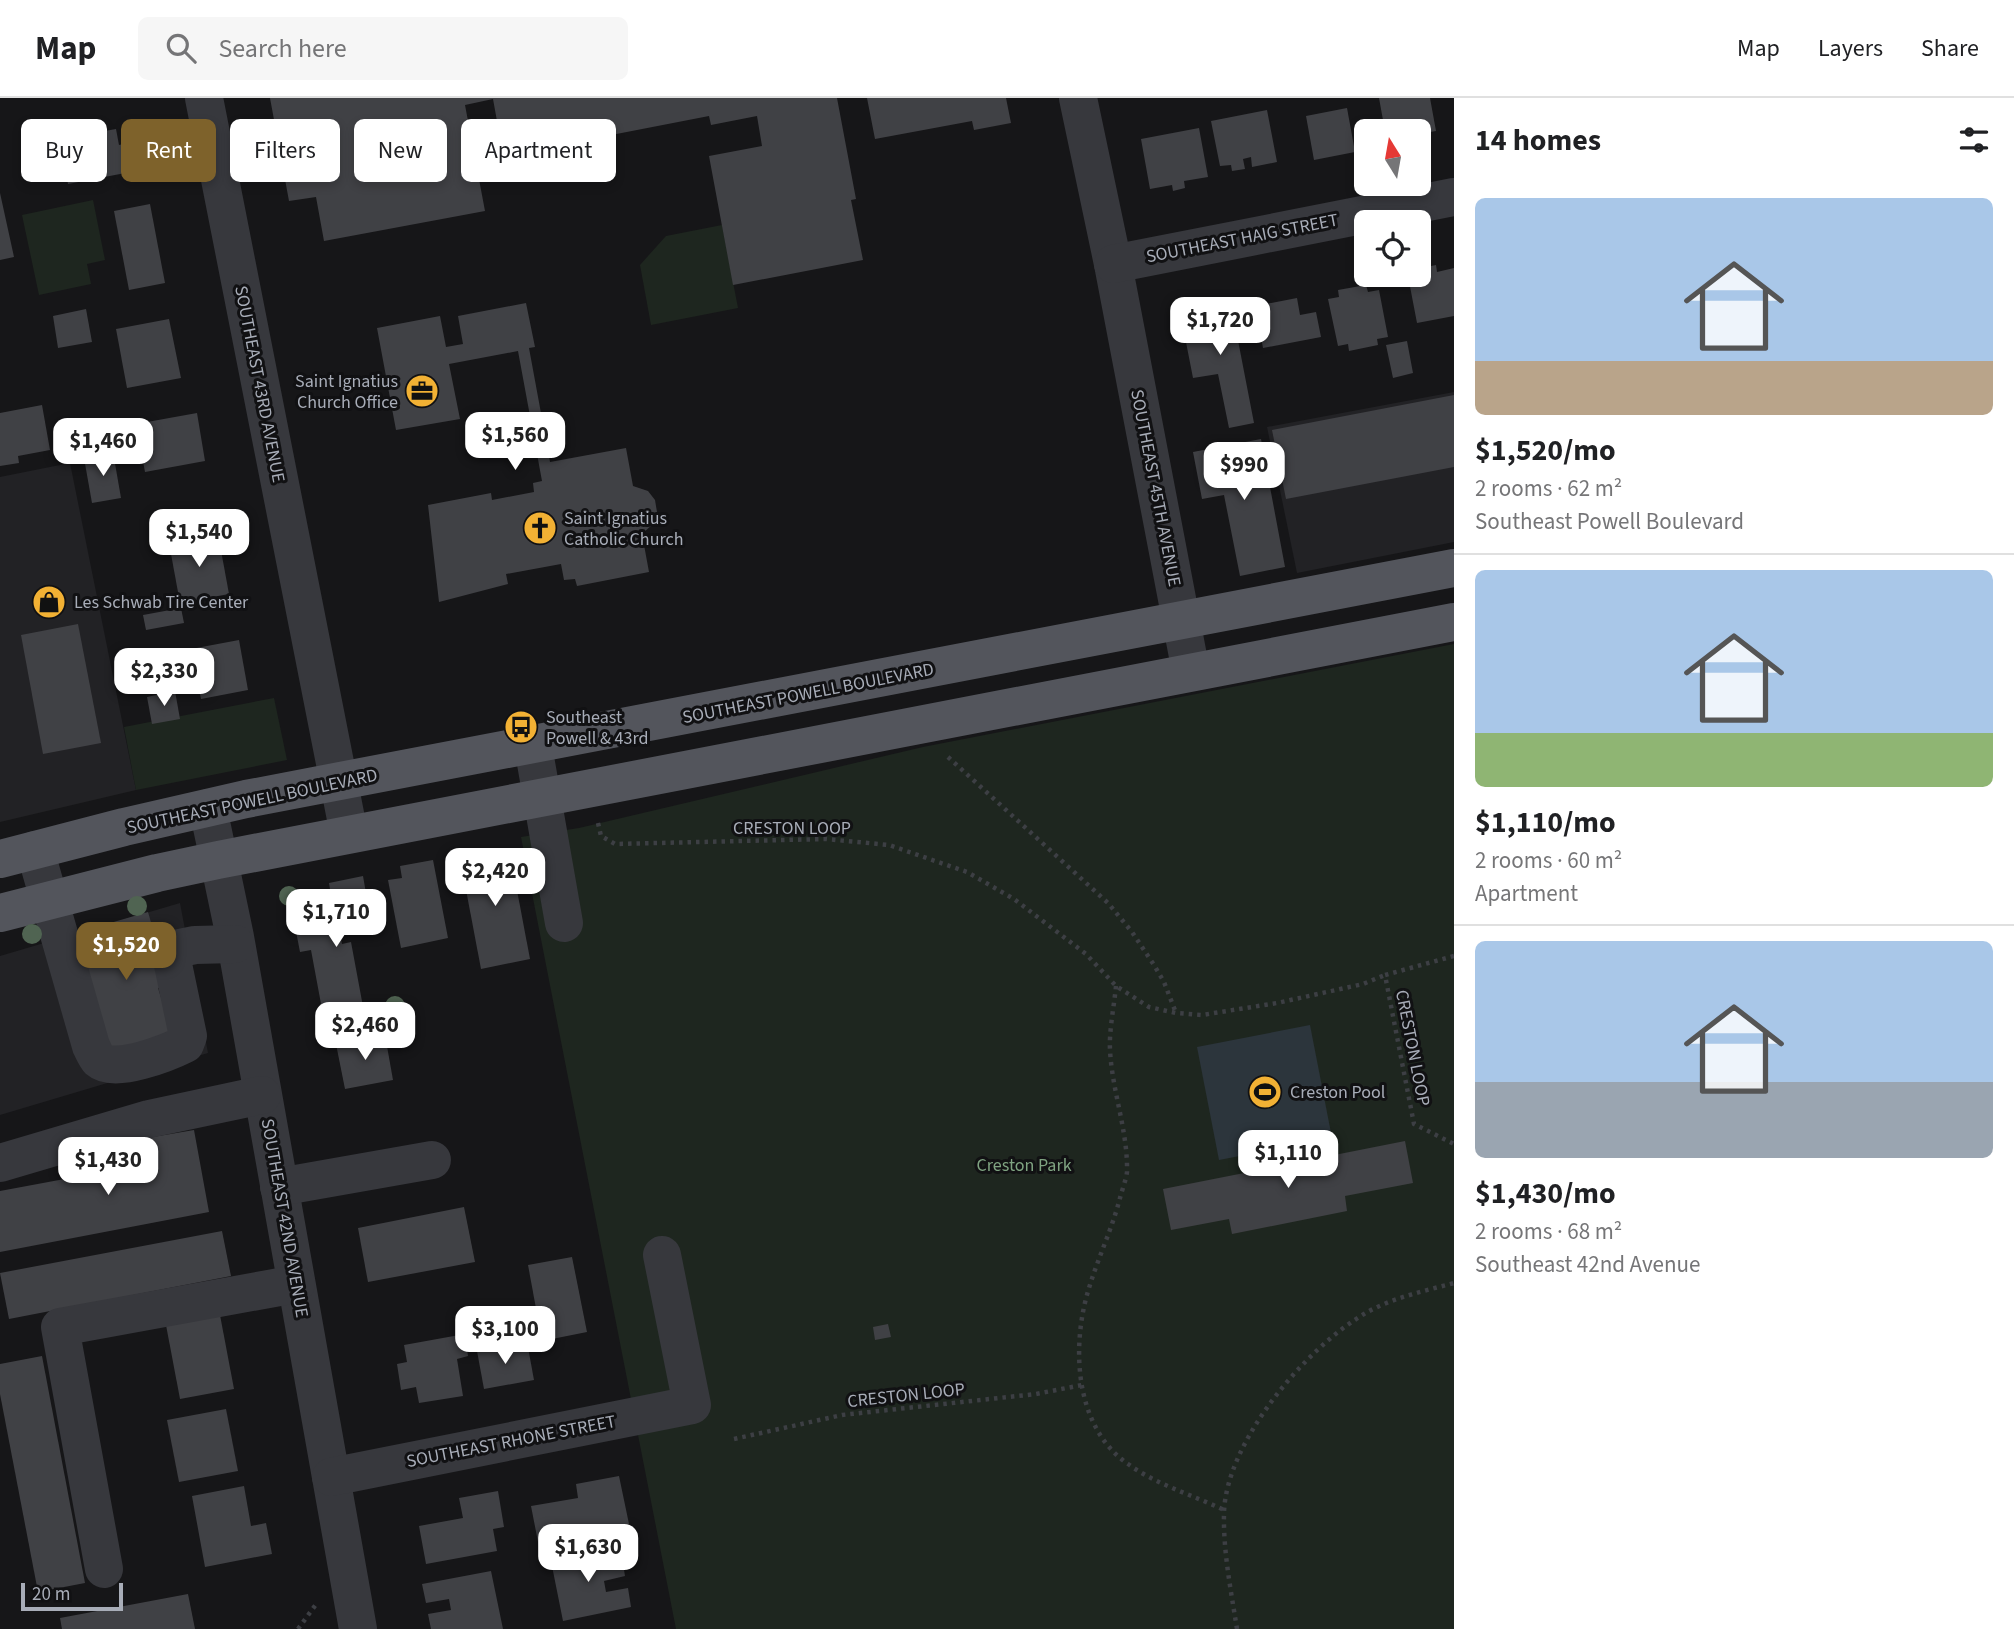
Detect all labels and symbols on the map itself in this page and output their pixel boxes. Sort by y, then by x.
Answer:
north arrow [1354,119,1432,196]
street label: SOUTHEAST HAIG STREET [1144,208,1341,269]
street label: SOUTHEAST 43RD AVENUE [228,283,291,485]
pin: $1,720 [1163,298,1277,357]
place label: Saint Ignatius Church Office [295,369,398,415]
office icon: Saint Ignatius Church Office [403,372,441,410]
street label: SOUTHEAST 45TH AVENUE [1124,387,1187,589]
pin: $1,560 [458,412,572,472]
pin: $1,460 [46,418,160,478]
pin: $990 [1203,442,1285,502]
place label: Saint Ignatius Catholic Church [564,506,684,552]
church icon: Saint Ignatius Catholic Church [521,509,559,547]
pin: $1,540 [142,510,256,569]
shop icon: Les Schwab Tire Center [30,583,68,621]
place label: Les Schwab Tire Center [74,590,249,615]
pin: $2,330 [107,648,221,708]
street label: SOUTHEAST POWELL BOULEVARD [680,657,936,730]
place label: Southeast Powell & 43rd [546,705,649,751]
bus stop icon: Southeast Powell & 43rd [502,708,540,746]
street label: SOUTHEAST POWELL BOULEVARD [125,763,380,840]
street label: CRESTON LOOP [733,816,851,841]
pin: $2,420 [438,848,552,908]
pin: $1,710 [279,890,393,949]
pin: $1,520 [69,922,183,982]
street label: CRESTON LOOP [1389,988,1436,1108]
pin: $2,460 [308,1002,422,1062]
sports icon: Creston Pool [1246,1073,1284,1111]
place label: Creston Pool [1290,1080,1385,1105]
street label: SOUTHEAST 42ND AVENUE [255,1117,314,1320]
pin: $1,110 [1231,1130,1345,1190]
pin: $1,430 [51,1138,165,1197]
park label: Creston Park [976,1153,1072,1178]
pin: $3,100 [448,1306,562,1366]
street label: CRESTON LOOP [846,1377,966,1414]
street label: SOUTHEAST RHONE STREET [404,1409,618,1474]
pin: $1,630 [531,1524,645,1584]
scale bar [21,1580,122,1612]

